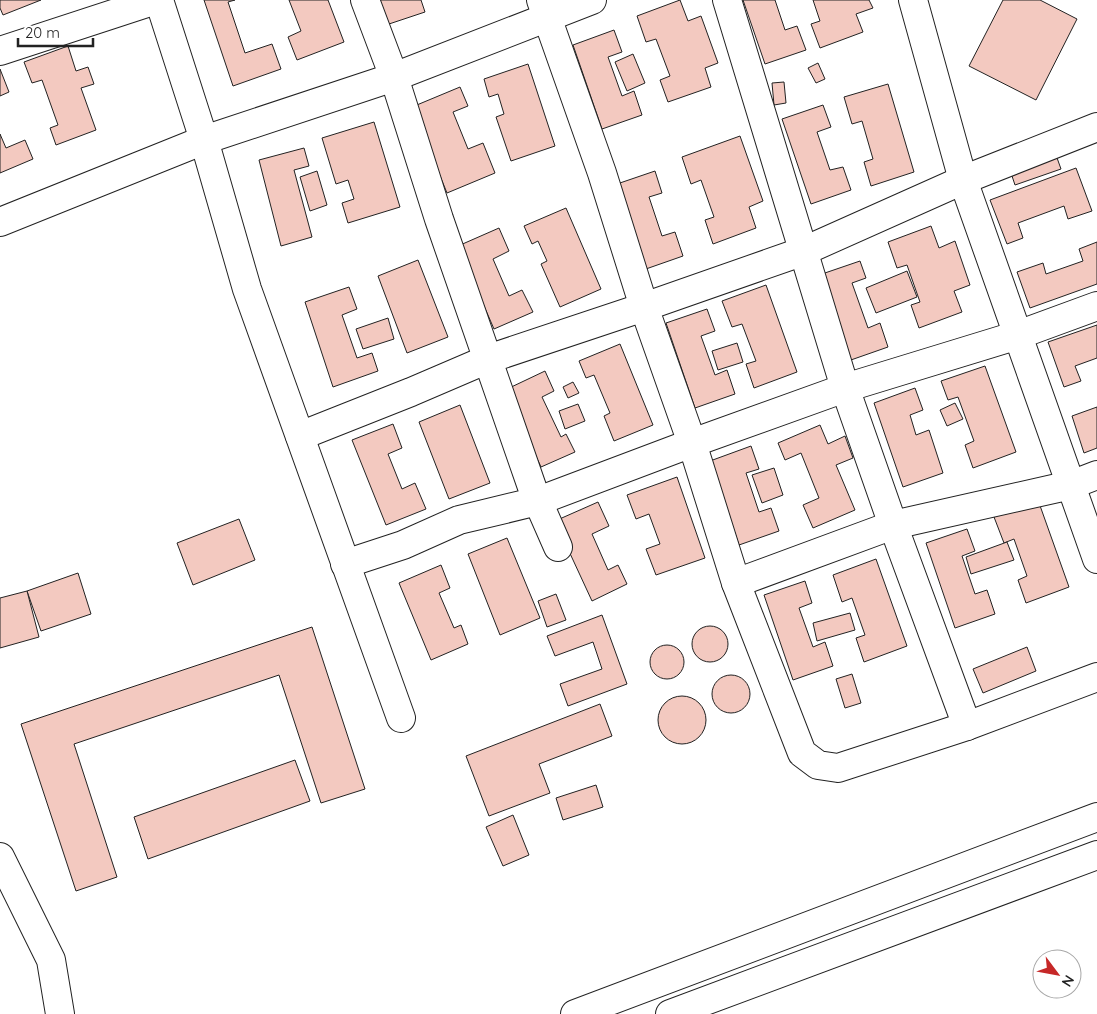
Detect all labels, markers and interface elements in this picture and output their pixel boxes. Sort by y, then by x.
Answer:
scale bar [18,15,92,47]
text: 20 m [25,23,60,42]
north arrow [1032,949,1082,999]
text: N [1058,972,1078,990]

